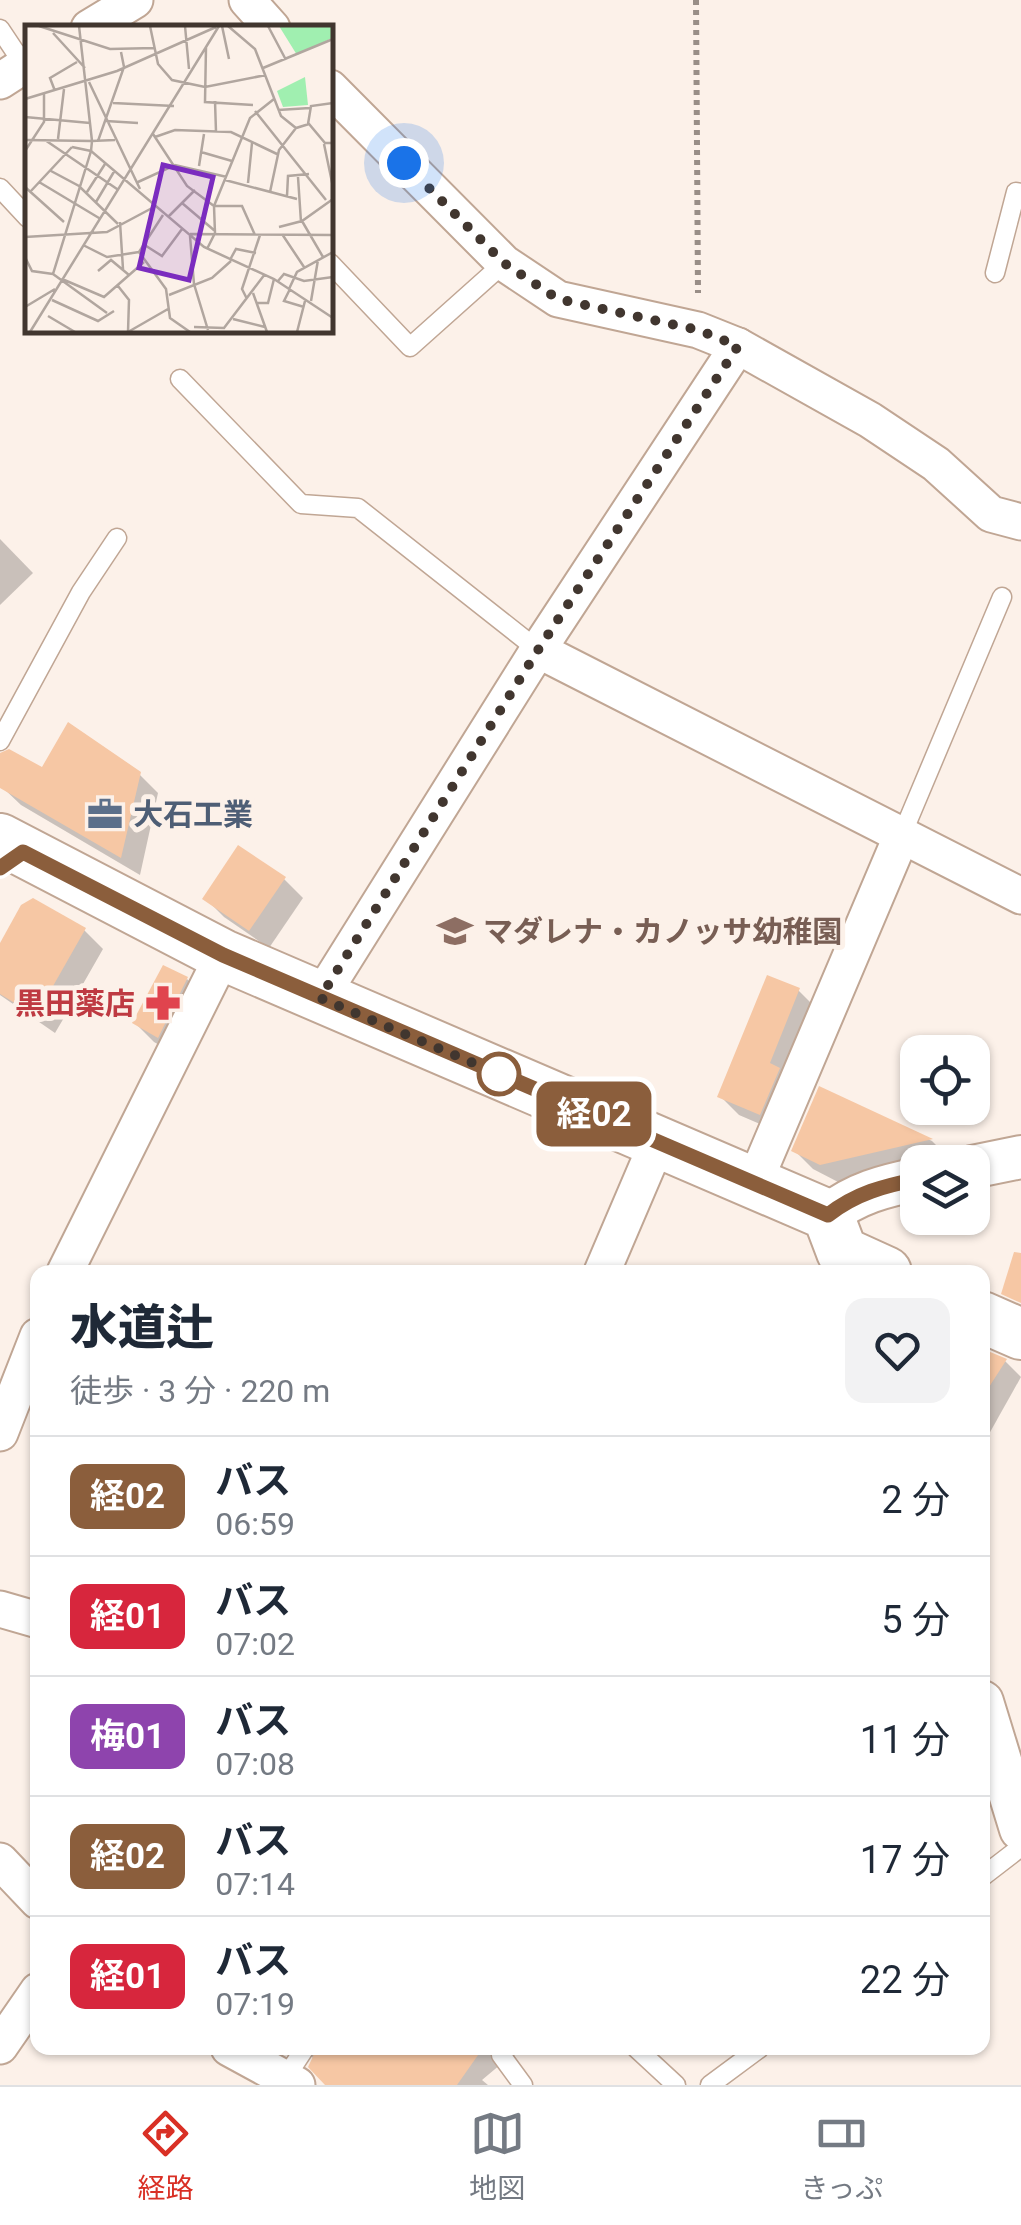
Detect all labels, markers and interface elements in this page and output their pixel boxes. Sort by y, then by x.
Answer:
inset map [25,25,332,332]
your location [379,138,429,188]
office icon: 大石工業 [86,795,124,833]
place label: 大石工業 [133,797,253,832]
school or university icon: マダレナ・カノッサ幼稚園 [436,912,474,950]
place label: マダレナ・カノッサ幼稚園 [483,914,842,949]
pharmacy icon: 黒田薬店 [144,984,182,1022]
place label: 黒田薬店 [15,986,135,1021]
map controls [900,1035,990,1235]
button: locate [900,1035,990,1125]
unlabelled marker [478,1053,520,1095]
line badge: 経02 [536,1082,652,1146]
text: 経02 [556,1094,632,1135]
button: layers [900,1145,990,1235]
button: heart [845,1298,950,1403]
text: 水道辻 [70,1299,214,1356]
text: 徒歩 · 3 分 · 220 m [70,1372,330,1410]
text: バス [215,1459,291,1503]
text: 経02 [90,1476,165,1517]
text: 2 分 [881,1478,950,1522]
text: 06:59 [215,1505,295,1543]
text: バス [215,1579,291,1623]
text: 経01 [90,1596,165,1637]
text: 5 分 [881,1598,950,1642]
text: 07:02 [215,1625,295,1663]
text: バス [215,1699,291,1743]
text: 梅01 [90,1716,165,1757]
text: 11 分 [860,1718,950,1762]
text: 07:08 [215,1745,295,1783]
text: バス [215,1819,291,1863]
text: 経02 [90,1836,165,1877]
text: 17 分 [860,1838,950,1882]
text: 07:14 [215,1865,295,1903]
text: バス [215,1939,291,1983]
text: 経01 [90,1956,165,1997]
text: 22 分 [860,1958,950,2002]
text: 07:19 [215,1985,295,2023]
tab: 経路 [138,2106,194,2206]
tab: 地図 [469,2106,525,2206]
tab: きっぷ [800,2106,883,2206]

